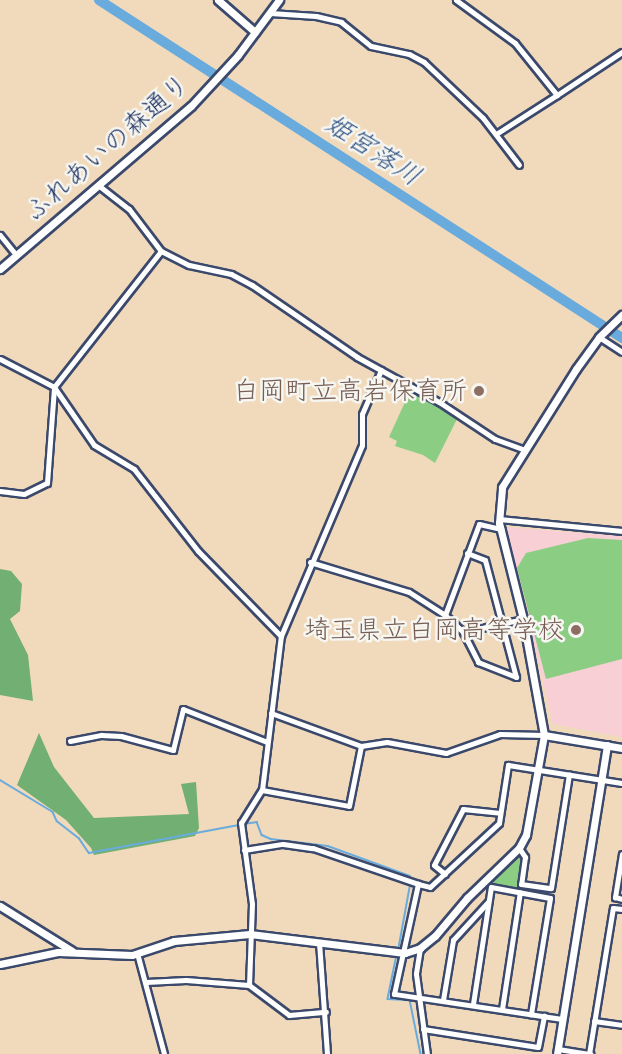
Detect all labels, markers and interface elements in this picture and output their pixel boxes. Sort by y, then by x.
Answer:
street label: ふれあいの森通り [18,68,196,228]
water label: 姫宮落川 [319,107,427,193]
place label: 白岡町立高岩保育所 [233,375,467,407]
marker: 白岡町立高岩保育所 [472,384,486,398]
place label: 埼玉県立白岡高等学校 [304,614,564,646]
marker: 埼玉県立白岡高等学校 [569,623,583,637]

